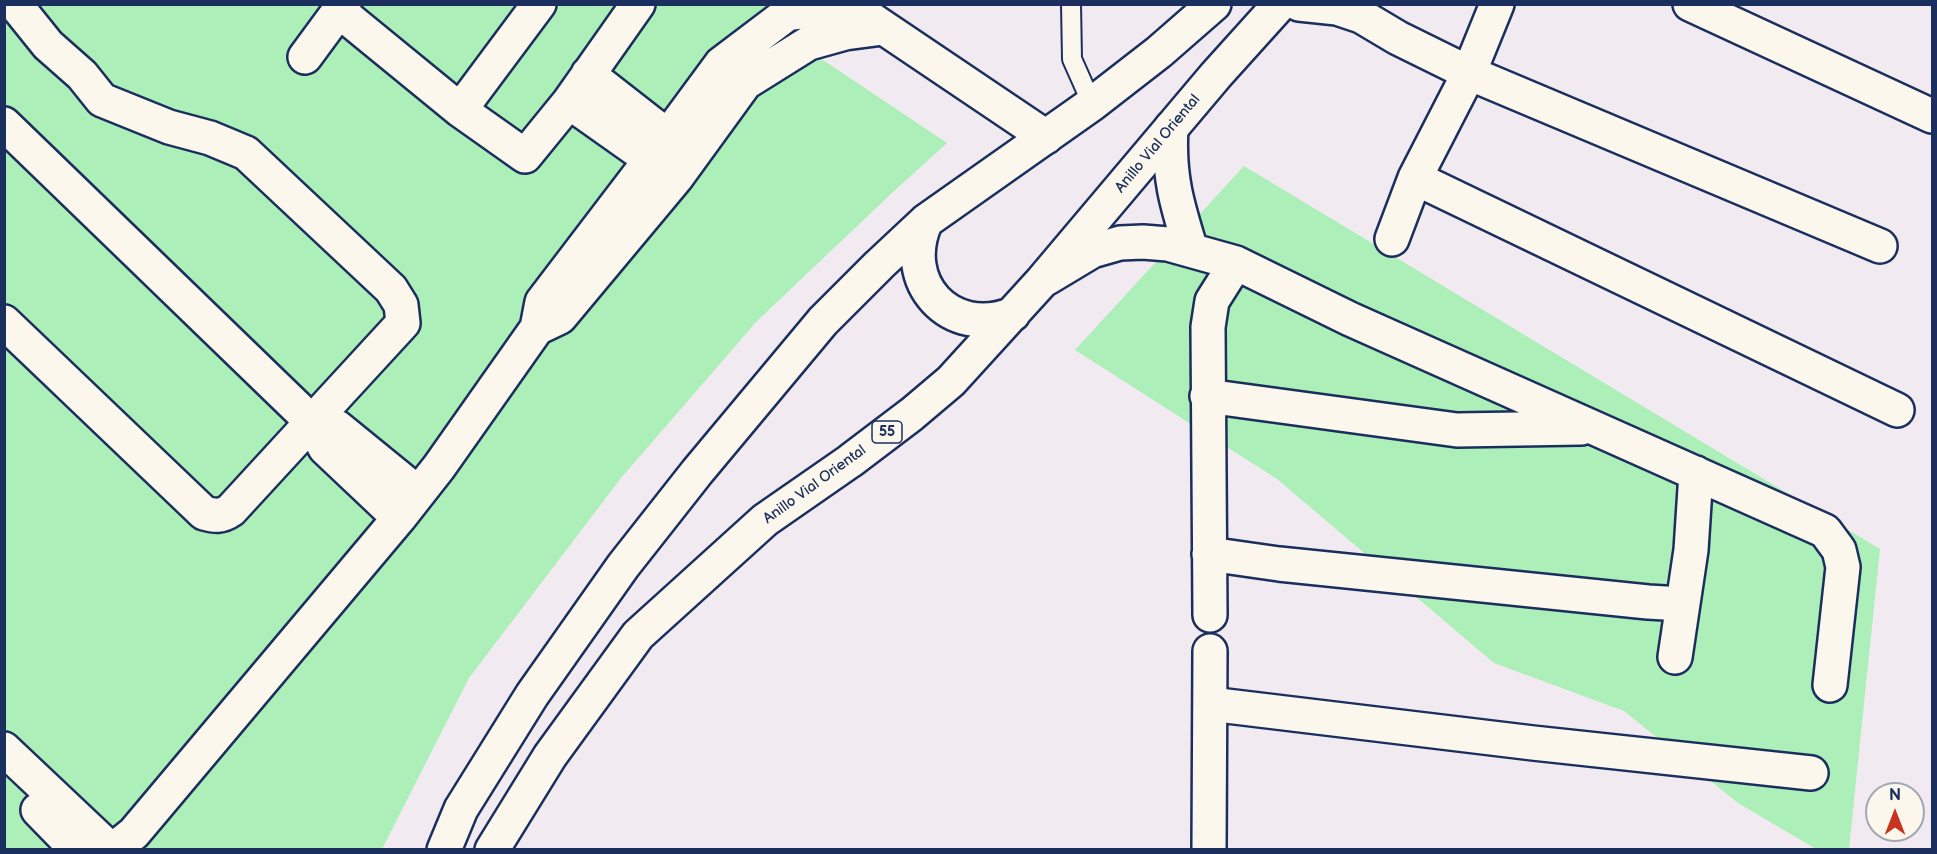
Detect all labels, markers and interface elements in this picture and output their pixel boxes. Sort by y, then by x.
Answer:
street label: Anillo Vial Oriental [1112,91,1204,197]
road number: 55 [872,421,902,443]
street label: Anillo Vial Oriental [760,442,870,528]
north arrow [1865,782,1925,842]
text: N [1889,786,1901,805]

